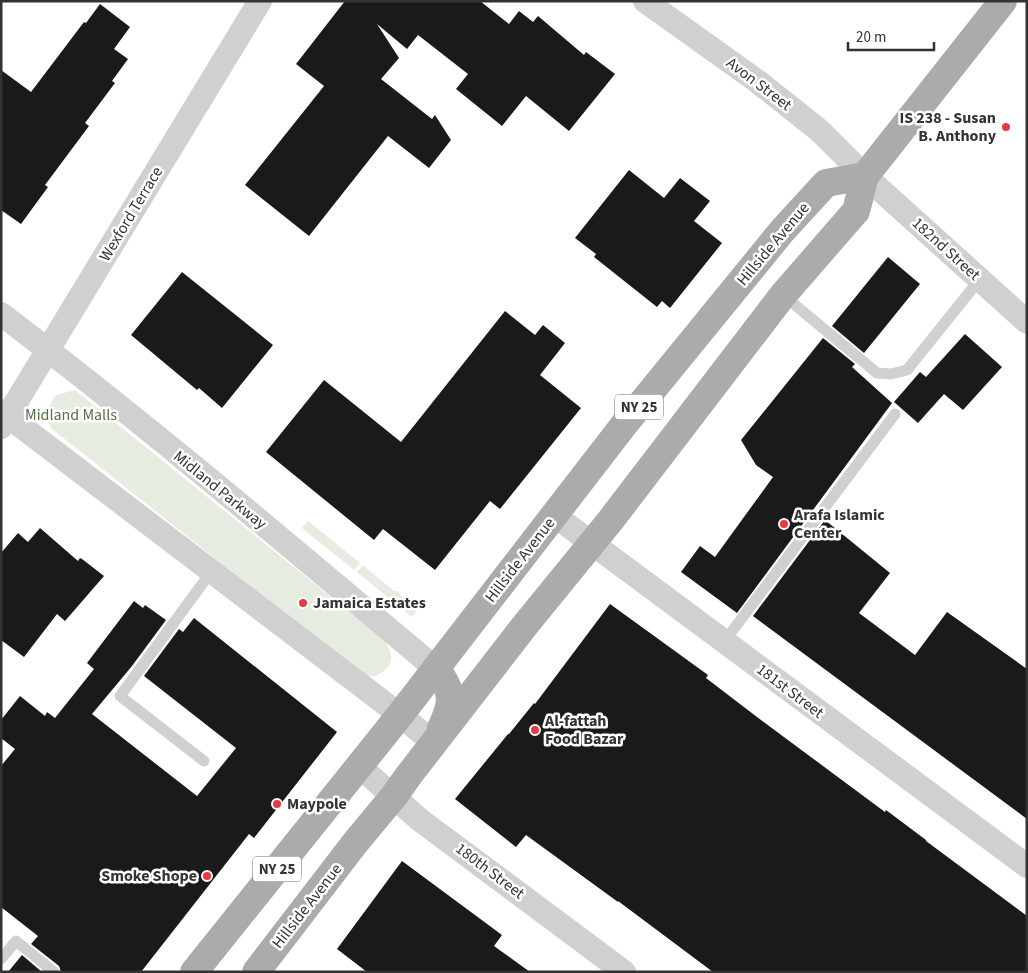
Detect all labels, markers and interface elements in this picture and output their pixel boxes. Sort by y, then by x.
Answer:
scale bar [848,20,934,52]
text: 20 m [856,27,886,48]
street label: Avon Street [722,52,797,116]
place label: IS 238 - Susan B. Anthony [899,107,997,147]
marker: IS 238 - Susan B. Anthony [1000,121,1012,133]
street label: Wexford Terrace [94,162,168,266]
street label: Hillside Avenue [732,198,814,290]
street label: 182nd Street [907,212,985,286]
road number: NY 25 [615,394,663,420]
park label: Midland Malls [25,404,117,426]
street label: Midland Parkway [169,446,272,535]
place label: Arafa Islamic Center [793,504,885,544]
street label: Hillside Avenue [480,513,560,607]
marker: Arafa Islamic Center [778,518,790,530]
place label: Jamaica Estates [313,592,426,614]
marker: Jamaica Estates [297,597,309,609]
street label: 181st Street [752,658,829,724]
place label: Al-fattah Food Bazar [544,710,624,750]
marker: Al-fattah Food Bazar [529,724,541,736]
place label: Maypole [287,793,347,815]
marker: Maypole [271,798,283,810]
street label: 180th Street [451,838,530,905]
road number: NY 25 [253,856,301,882]
street label: Hillside Avenue [267,859,347,953]
place label: Smoke Shope [101,865,197,887]
marker: Smoke Shope [201,870,213,882]

